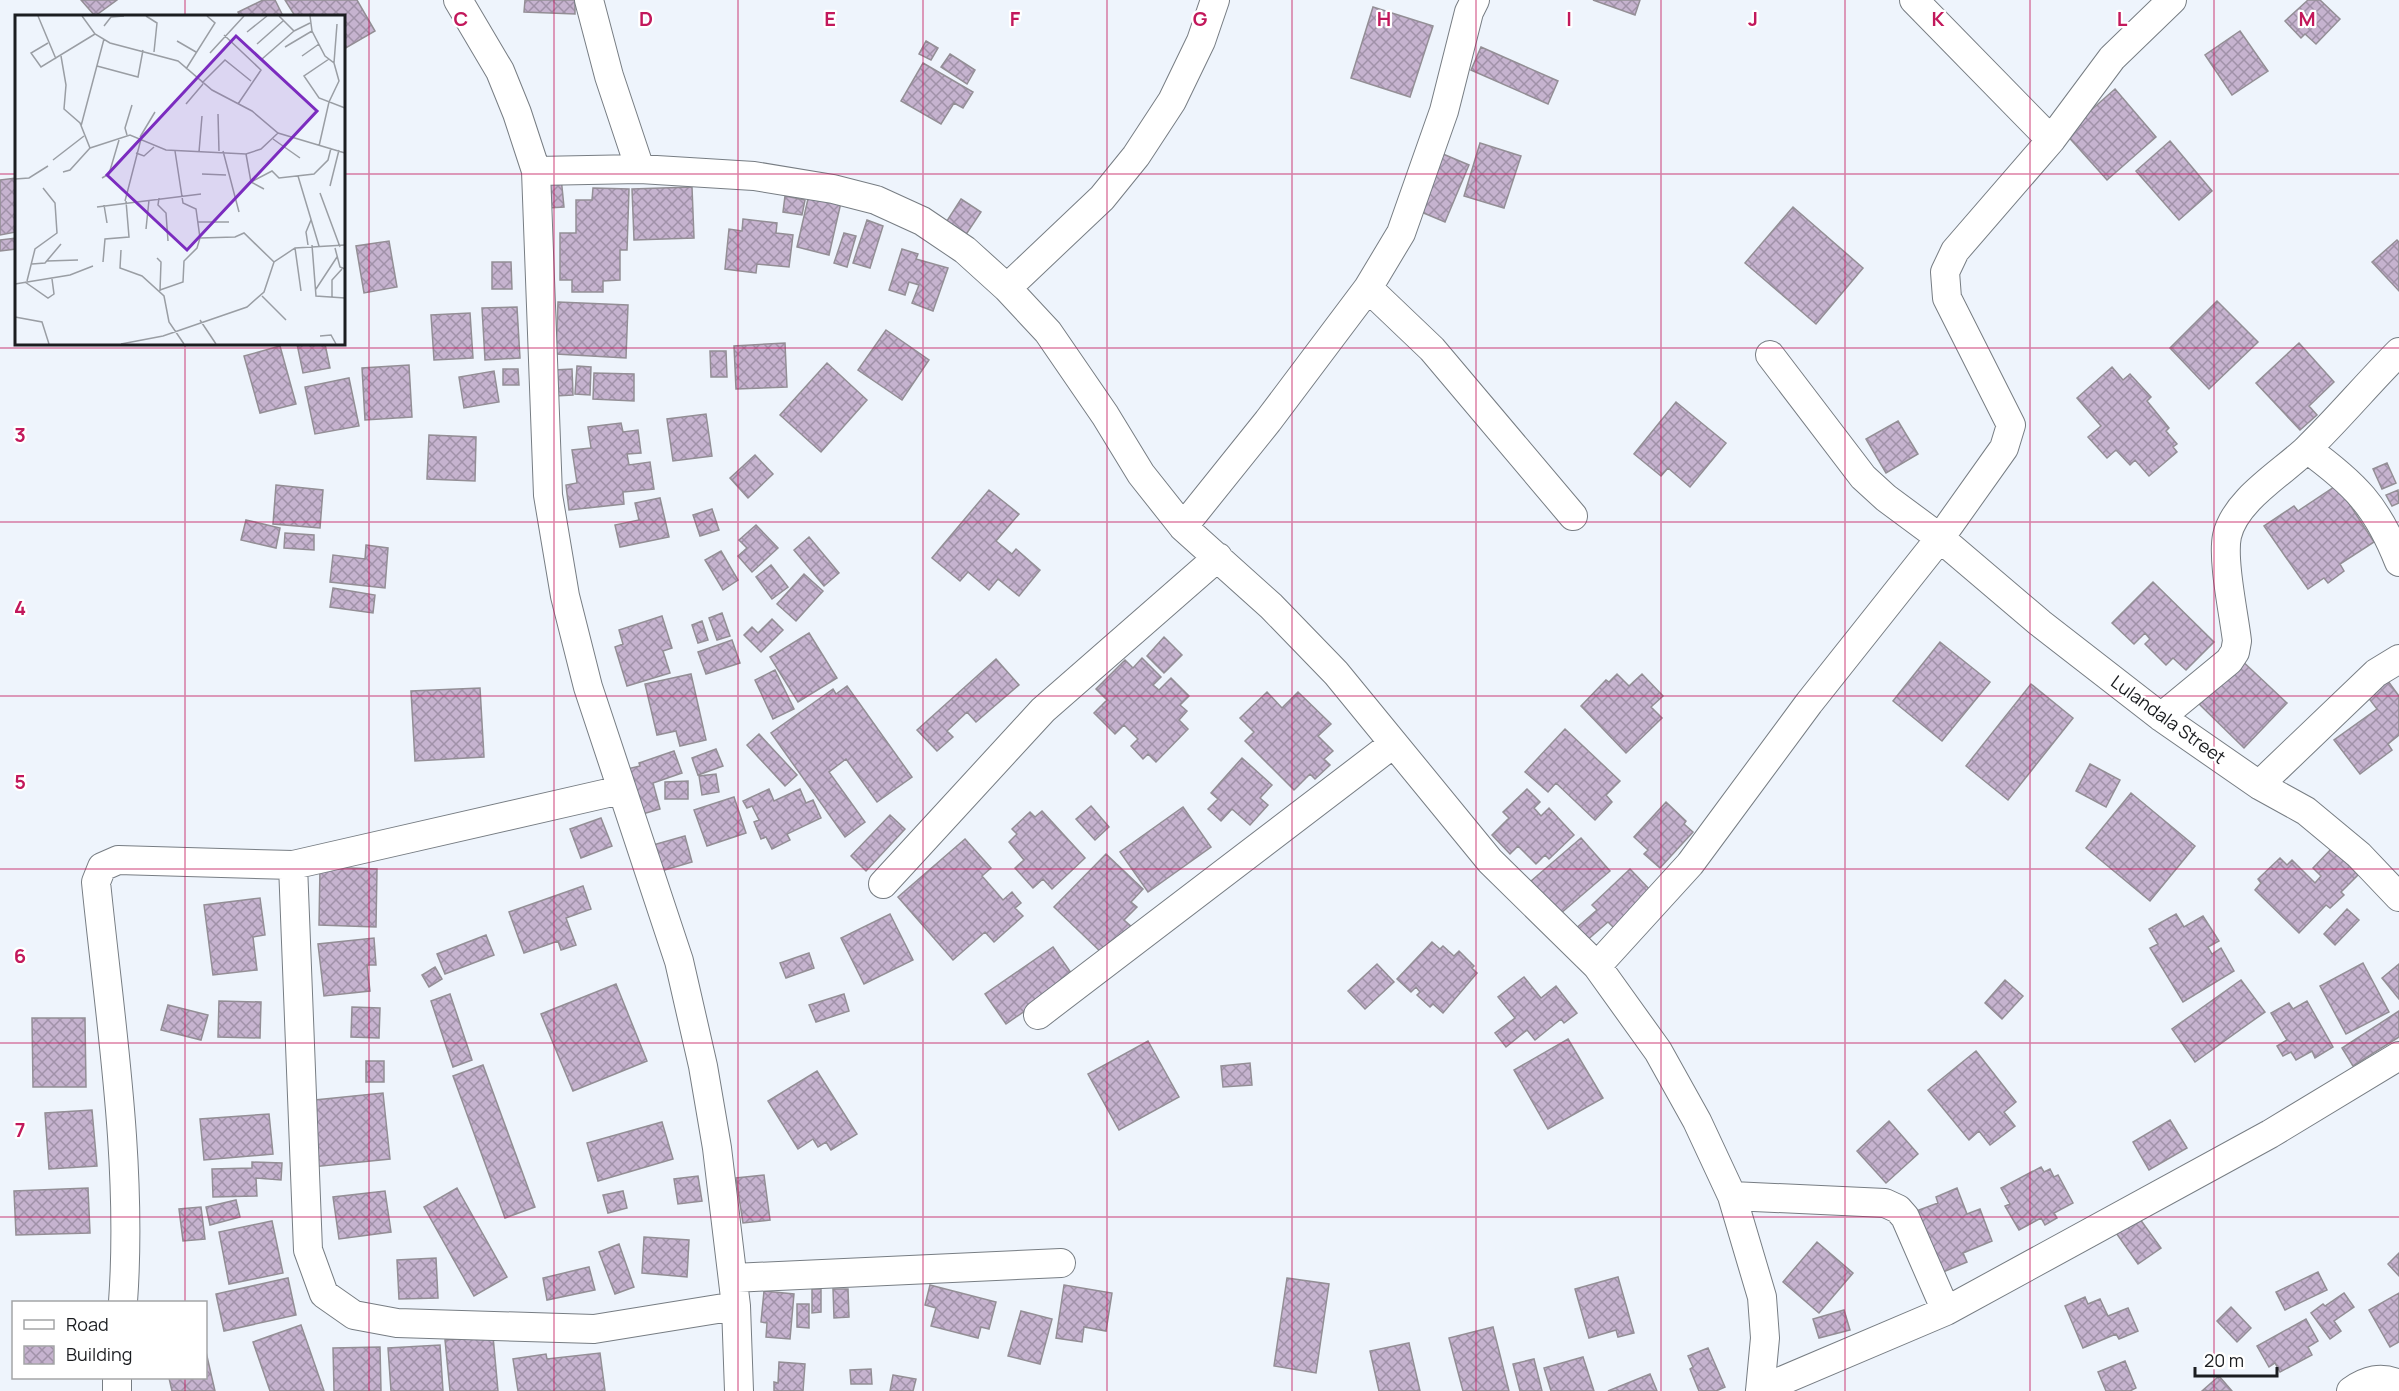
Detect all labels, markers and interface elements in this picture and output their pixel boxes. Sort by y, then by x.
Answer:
text: C [454,5,468,32]
text: D [639,5,653,32]
text: E [824,5,836,32]
text: F [1010,5,1021,32]
text: G [1193,5,1208,32]
text: H [1377,5,1391,32]
text: I [1566,5,1572,32]
text: J [1748,5,1758,32]
text: K [1932,5,1945,32]
text: L [2117,5,2128,32]
text: M [2298,5,2316,32]
inset map [15,15,345,345]
text: 3 [14,421,26,448]
text: 4 [14,594,26,621]
street label: Lulandala Street [2106,669,2231,769]
text: 5 [14,768,26,795]
text: 6 [14,942,26,969]
text: 7 [15,1116,25,1143]
legend [12,1301,207,1379]
text: Road [66,1312,109,1336]
scale bar [2195,1340,2278,1378]
text: Building [66,1342,132,1366]
text: 20 m [2204,1348,2244,1372]

